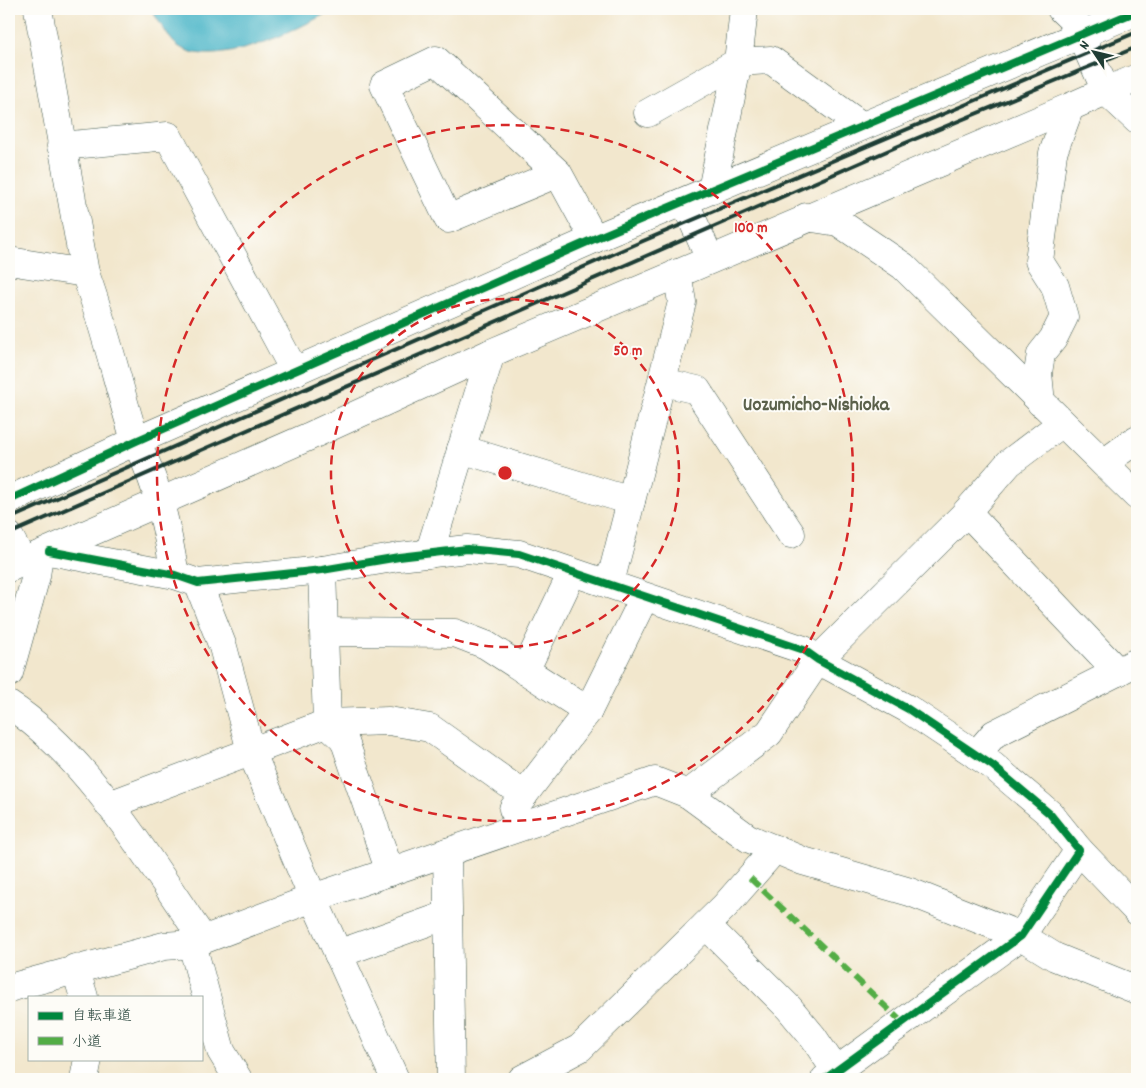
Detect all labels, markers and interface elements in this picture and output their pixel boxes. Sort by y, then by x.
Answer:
north arrow [1068,28,1118,78]
text: N [1075,37,1095,54]
text: 100 m [734,218,768,240]
text: 50 m [614,341,642,363]
district label: Uozumicho-Nishioka [743,392,890,420]
centre of rings [496,464,514,482]
legend [28,996,202,1060]
text: 自転車道 [72,1006,132,1028]
text: 小道 [72,1032,102,1054]

